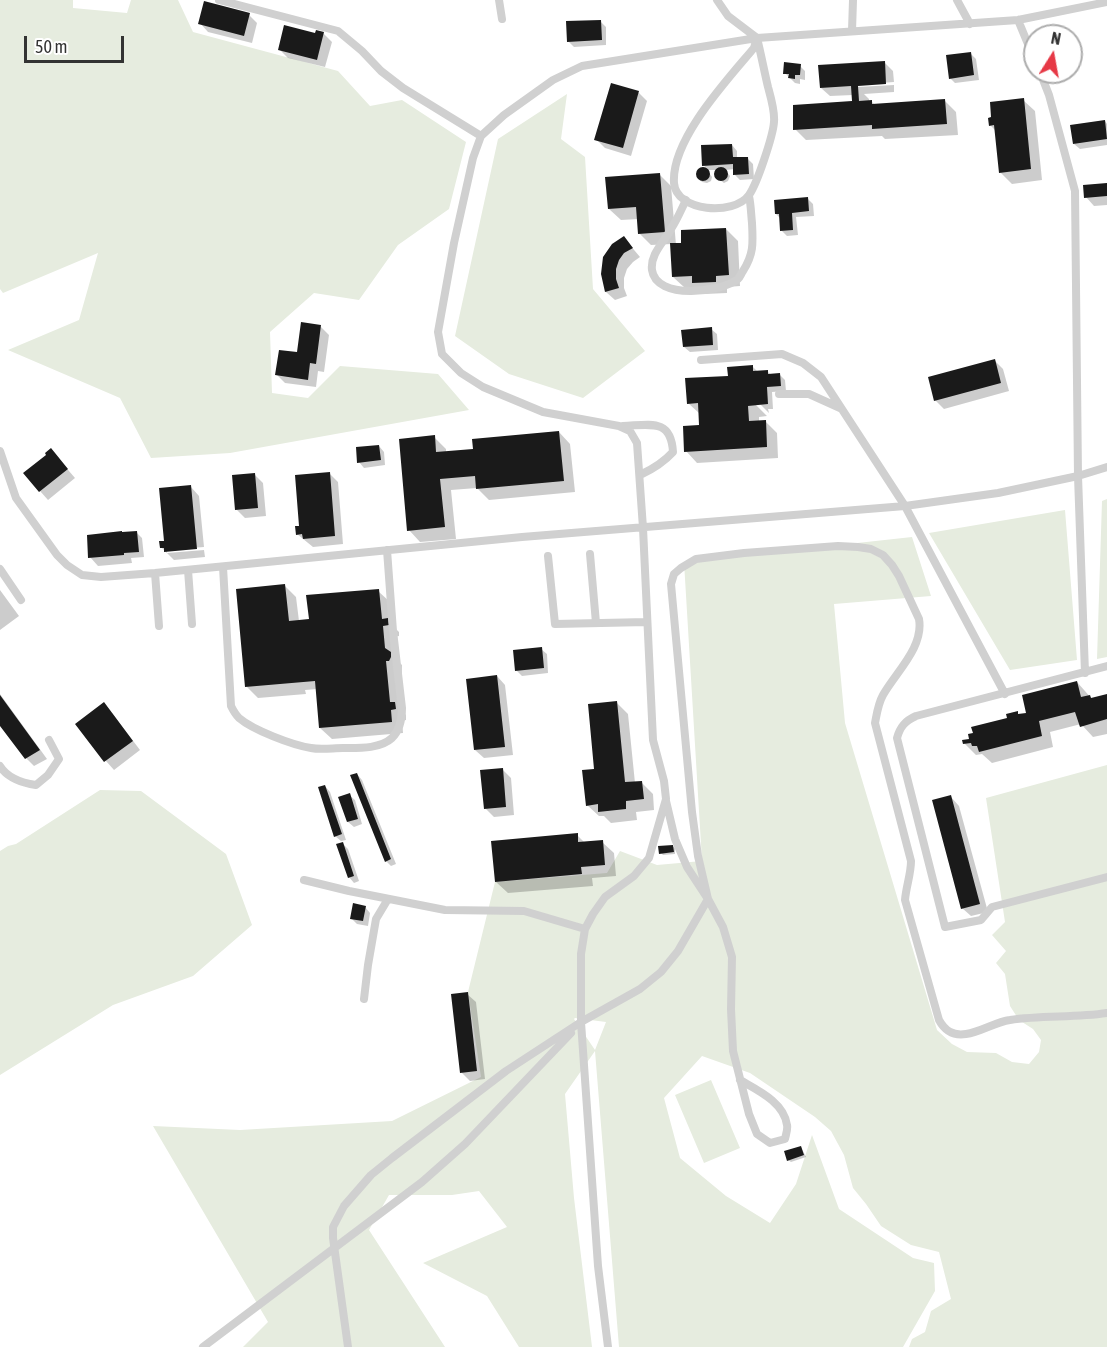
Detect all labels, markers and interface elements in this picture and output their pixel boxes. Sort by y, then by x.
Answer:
scale bar [27,24,128,62]
north arrow [1023,24,1083,84]
text: N [1050,29,1062,48]
text: 50 m [35,36,67,57]

